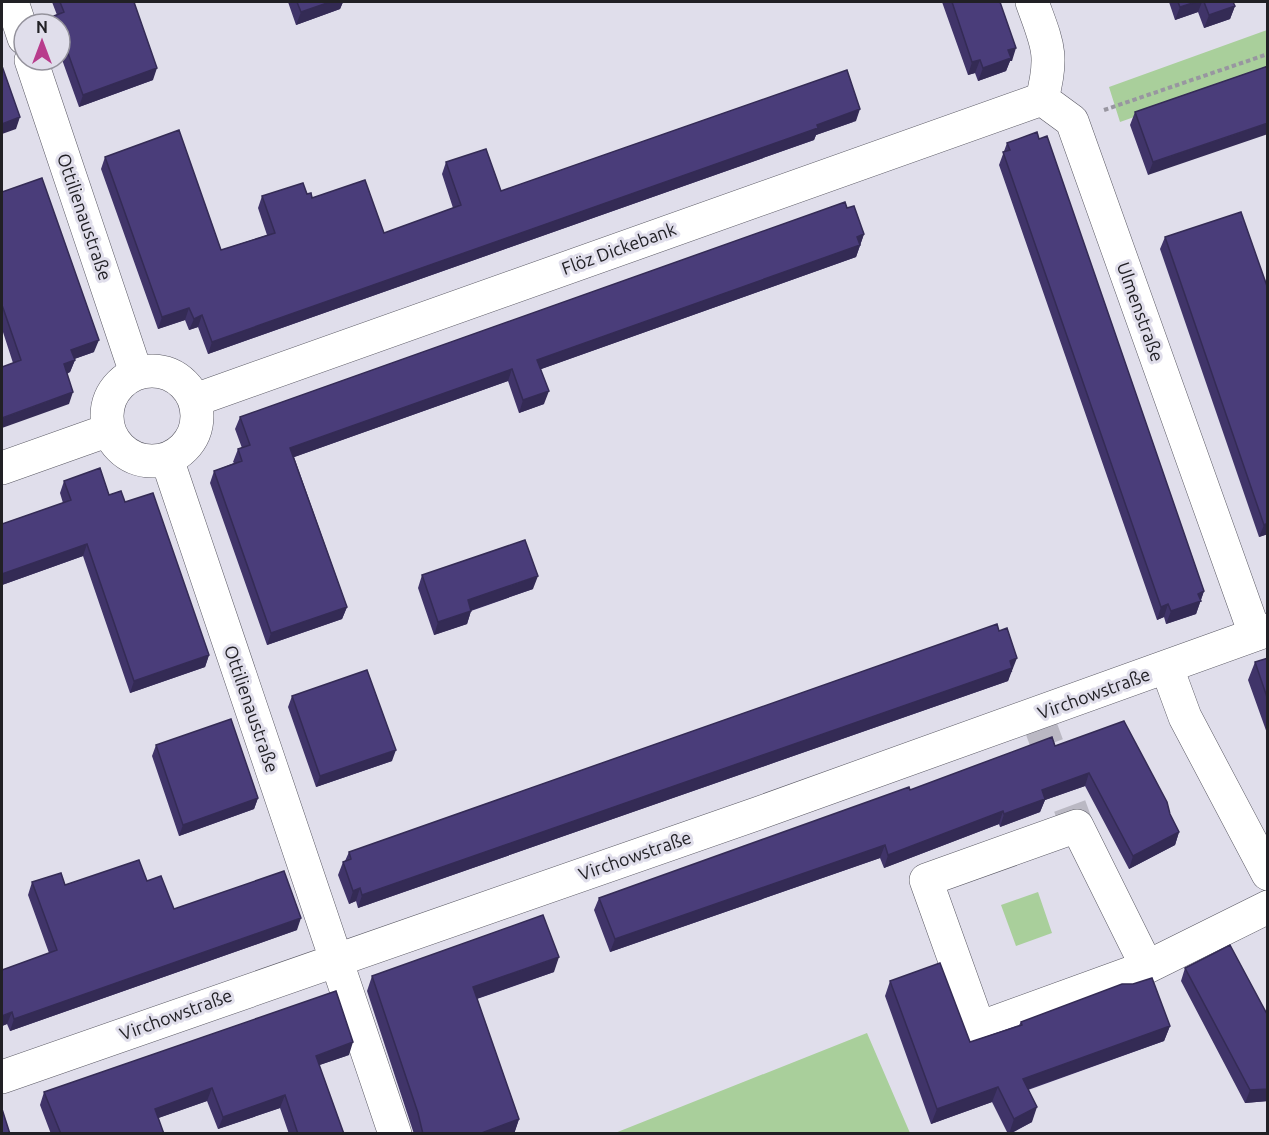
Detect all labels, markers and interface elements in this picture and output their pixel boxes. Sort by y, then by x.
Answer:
north arrow [12,12,72,72]
text: N [36,18,48,36]
street label: Ottilienaustraße [54,151,116,283]
street label: Flöz Dickebank [559,218,679,278]
street label: Ulmenstraße [1114,259,1168,364]
street label: Ottilienaustraße [221,643,283,775]
street label: Virchowstraße [1035,663,1153,723]
street label: Virchowstraße [576,826,694,884]
street label: Virchowstraße [117,984,235,1044]

